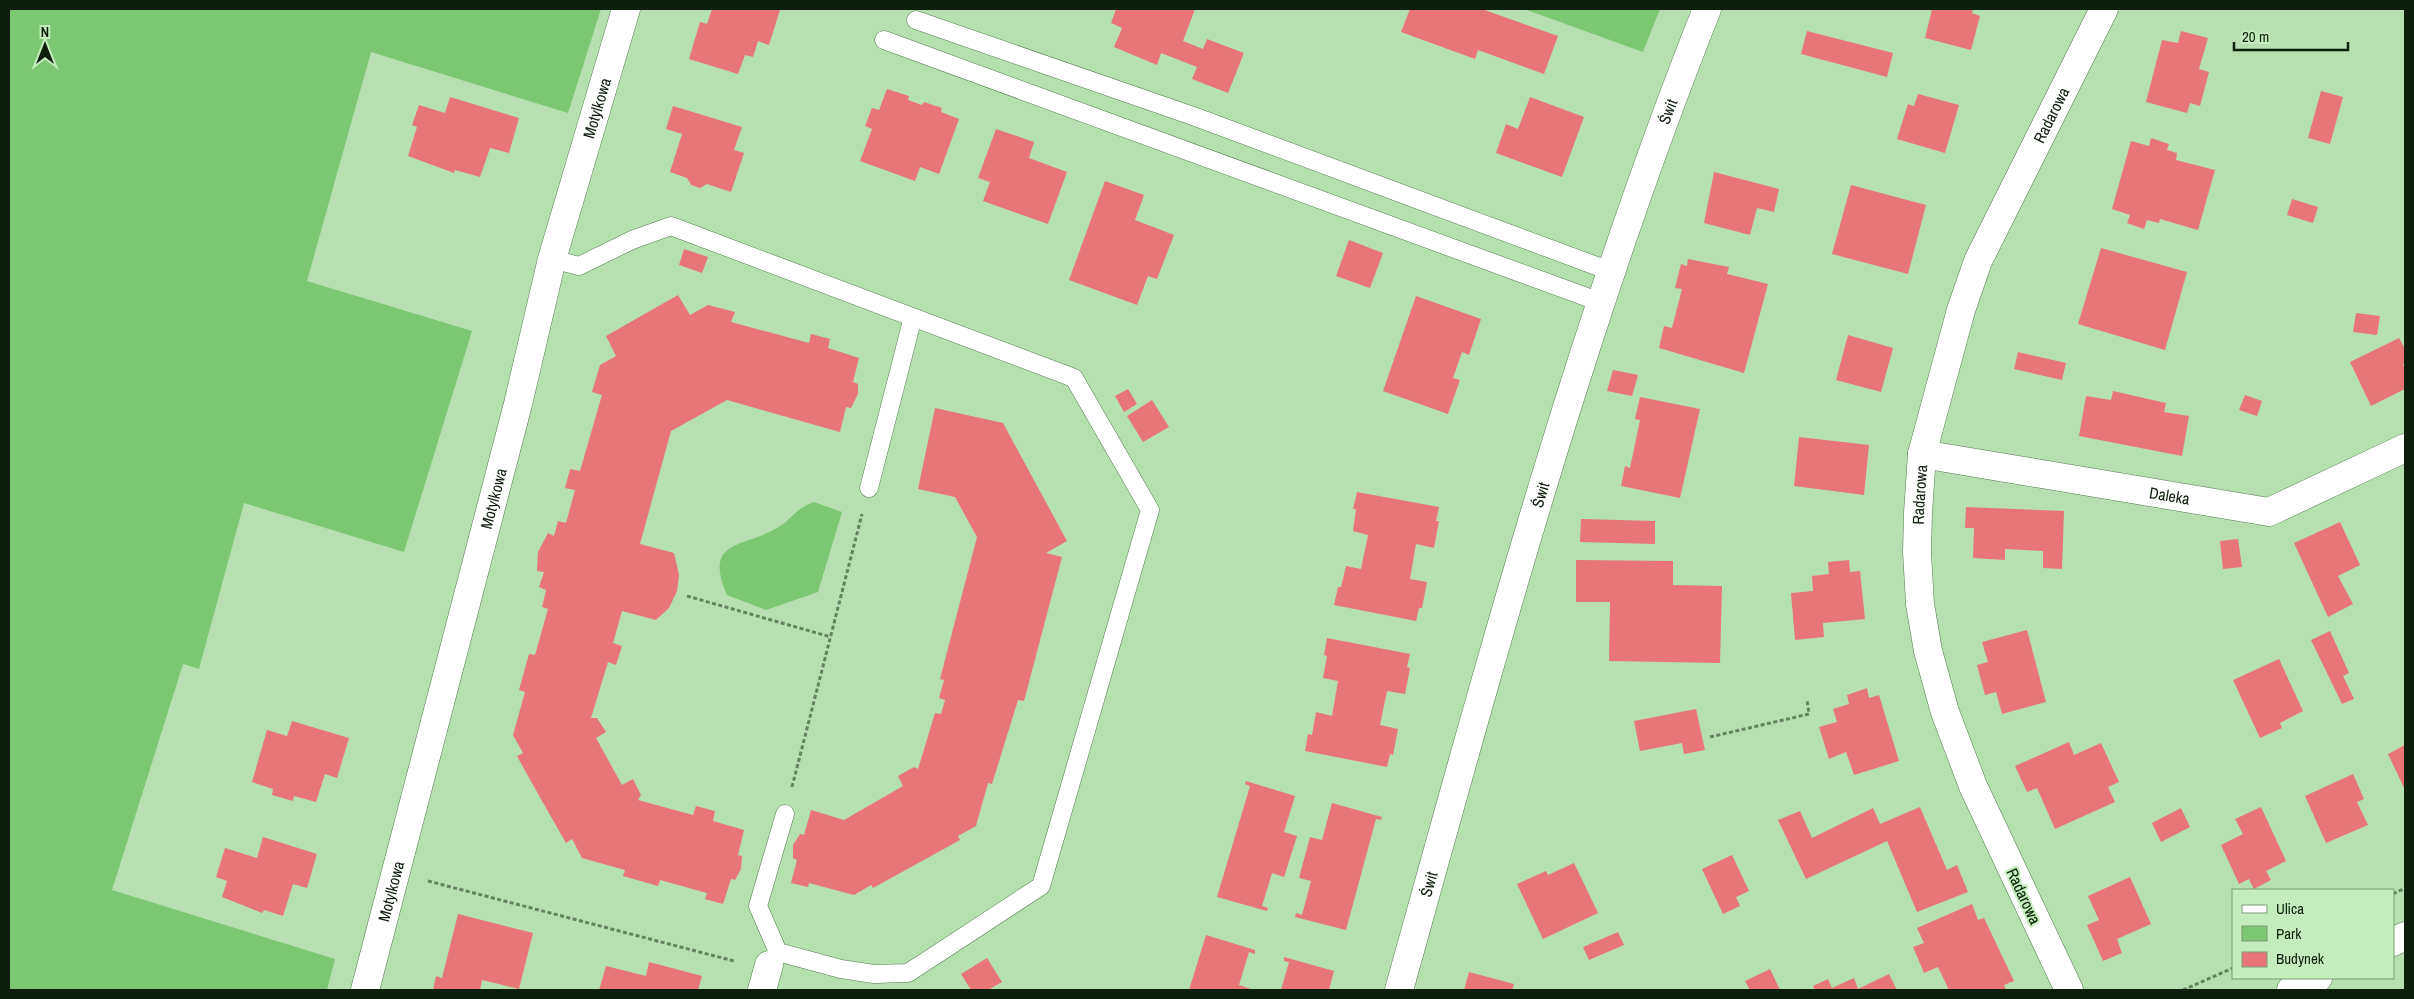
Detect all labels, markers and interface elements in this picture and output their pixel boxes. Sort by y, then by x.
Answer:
north arrow [20,20,70,70]
scale bar [2234,20,2348,52]
text: N [41,23,49,41]
text: 20 m [2242,26,2269,47]
street label: Motylkowa [577,75,616,141]
street label: Radarowa [2028,83,2074,147]
street label: Świt [1653,95,1683,127]
street label: Radarowa [1907,463,1932,525]
street label: Motylkowa [475,465,512,531]
street label: Świt [1526,479,1554,510]
street label: Daleka [2148,481,2192,510]
street label: Motylkowa [372,858,409,924]
street label: Radarowa [2001,864,2047,928]
street label: Świt [1414,868,1443,899]
legend [2232,889,2394,979]
text: Ulica [2276,898,2304,919]
text: Park [2276,923,2302,944]
text: Budynek [2276,948,2325,969]

